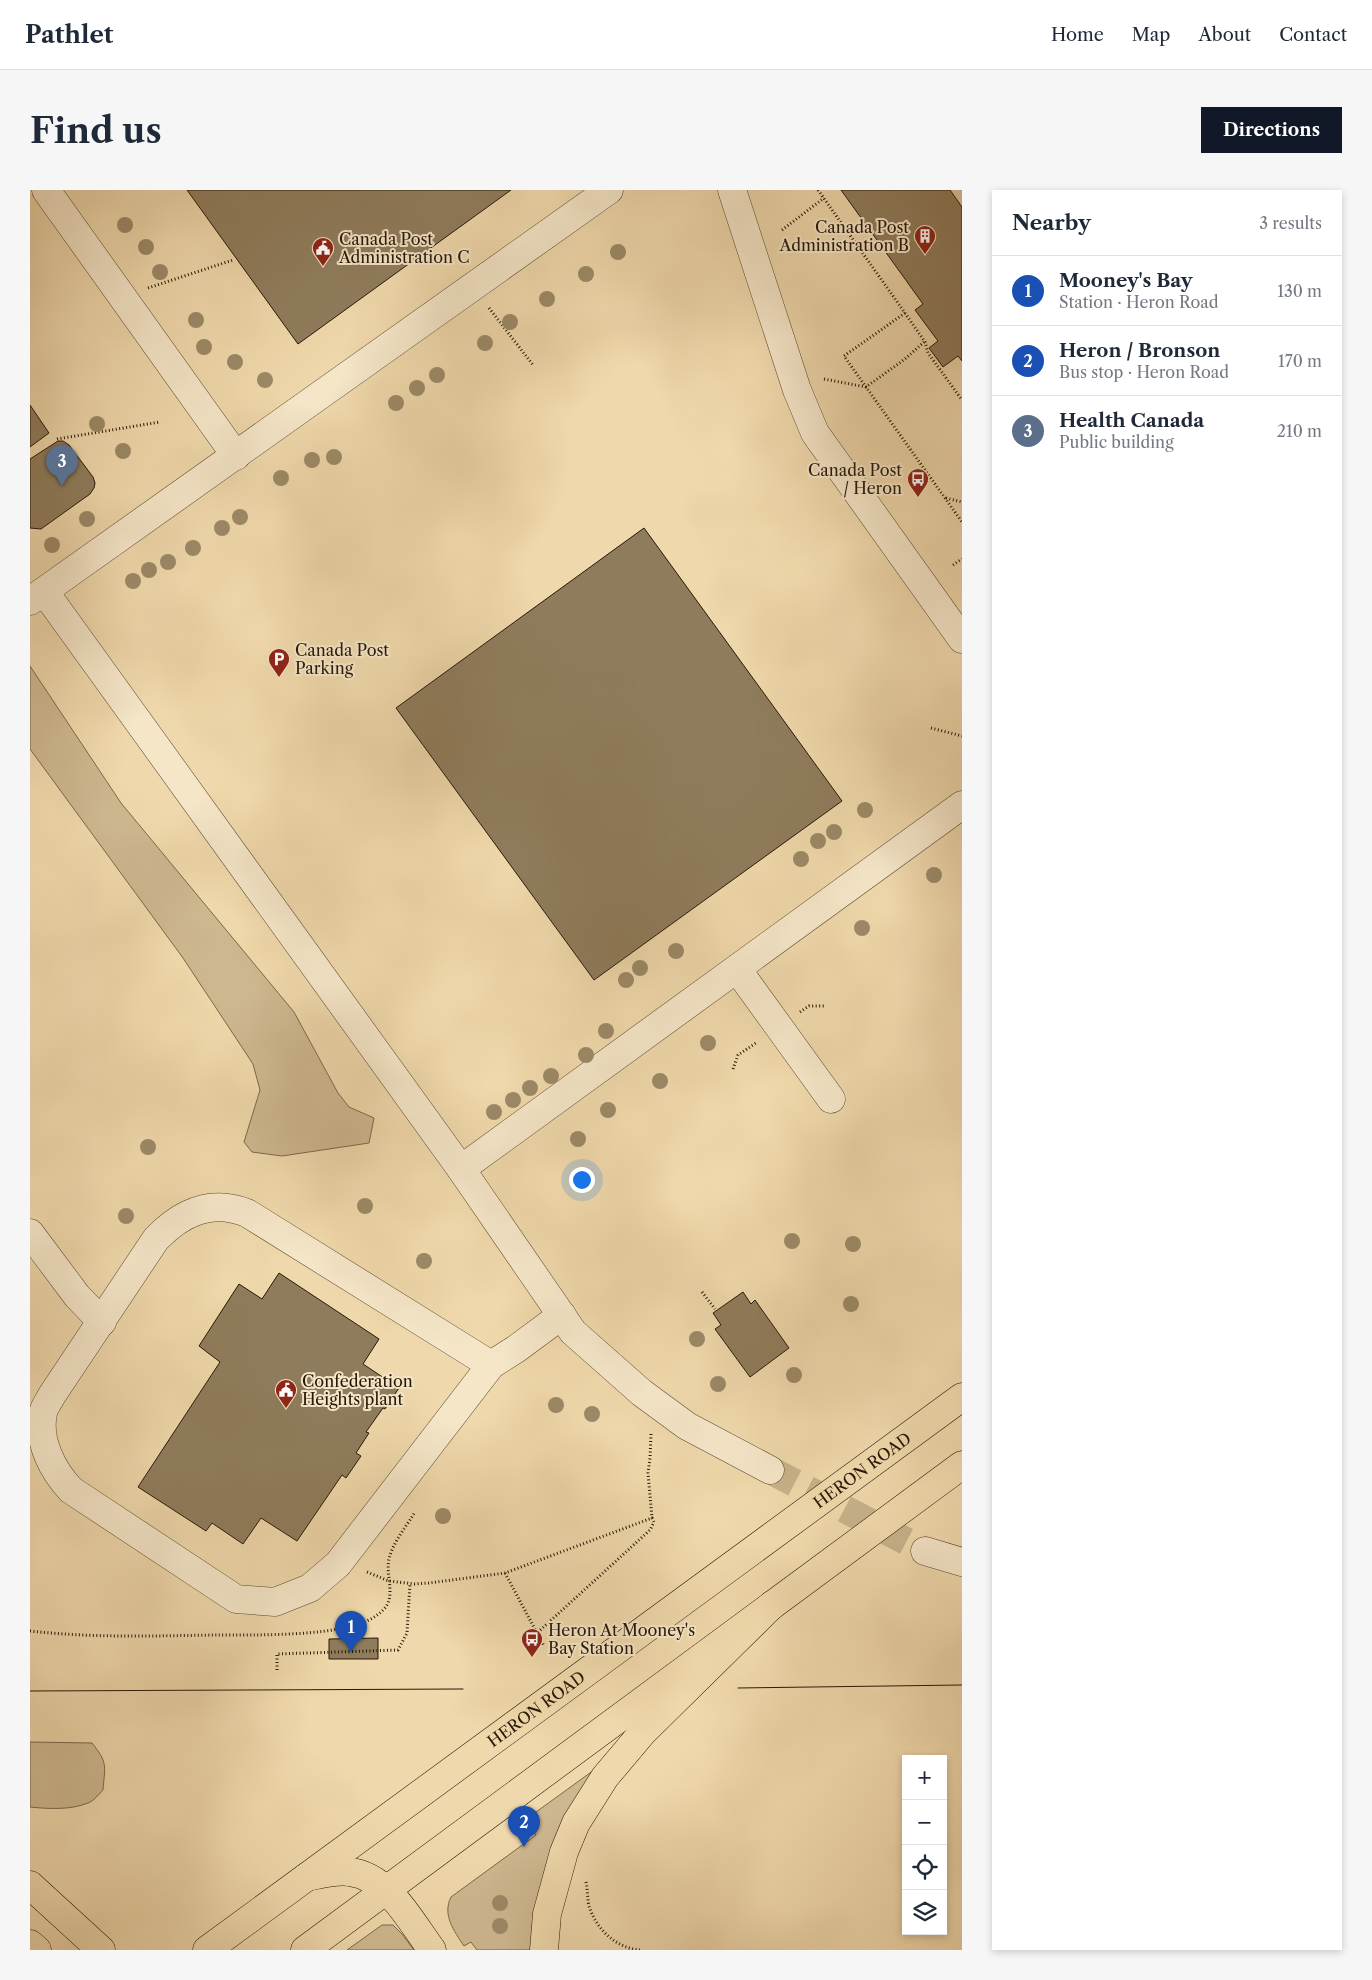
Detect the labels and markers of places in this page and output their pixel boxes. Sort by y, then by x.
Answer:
place label: Canada Post Administration B [779,217,909,255]
building icon: Canada Post Administration B [913,224,937,255]
place label: Canada Post Administration C [338,229,470,267]
public building icon: Canada Post Administration C [311,236,335,267]
pin: 3 [46,445,78,486]
place label: Canada Post / Heron [808,460,902,498]
bus stop icon: Canada Post / Heron [906,467,930,498]
place label: Canada Post Parking [295,640,389,678]
parking icon: Canada Post Parking [267,647,291,678]
place label: Confederation Heights plant [302,1371,413,1409]
public building icon: Confederation Heights plant [274,1378,298,1409]
pin: 1 [335,1611,367,1652]
place label: Heron At Mooney's Bay Station [548,1620,695,1658]
bus stop icon: Heron At Mooney's Bay Station [520,1627,544,1658]
pin: 2 [508,1806,540,1847]

